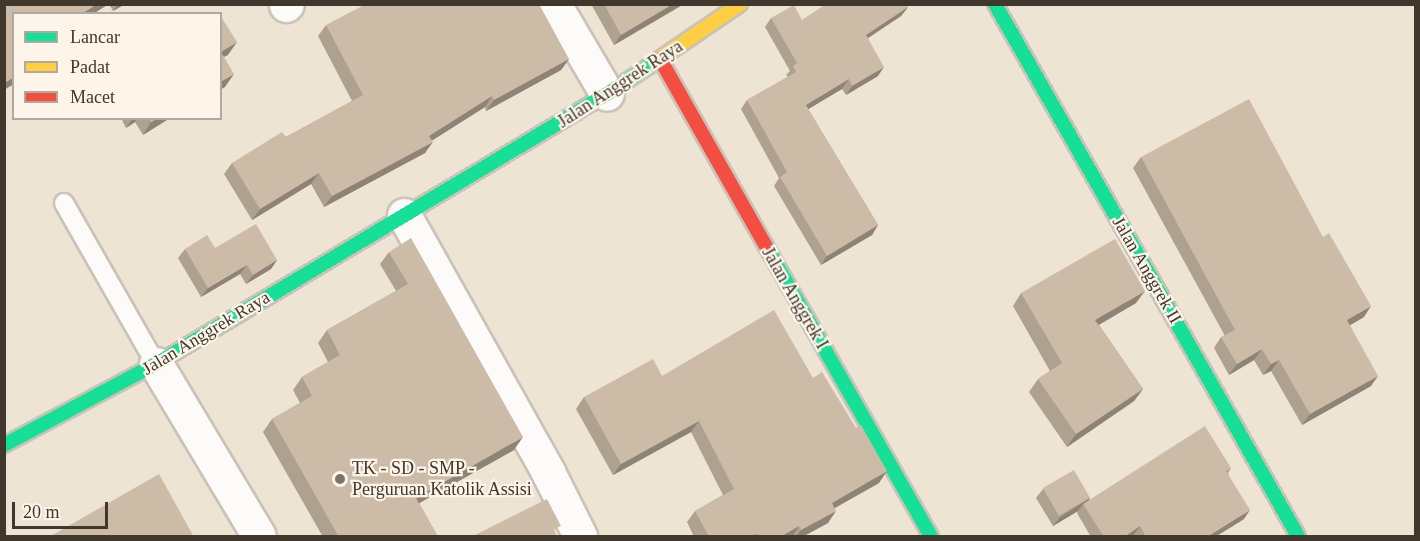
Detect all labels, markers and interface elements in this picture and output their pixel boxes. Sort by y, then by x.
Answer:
legend [12,12,222,120]
text: Lancar [70,27,120,47]
street label: Jalan Anggrek Raya [553,35,687,133]
text: Padat [70,57,110,77]
text: Macet [70,87,115,107]
street label: Jalan Anggrek II [1107,212,1187,328]
street label: Jalan Anggrek I [757,243,833,353]
street label: Jalan Anggrek Raya [138,286,274,380]
place label: TK - SD - SMP - Perguruan Katolik Assisi [352,458,533,500]
marker: TK - SD - SMP - Perguruan Katolik Assisi [333,472,347,486]
scale bar [15,490,111,528]
text: 20 m [23,502,60,522]

